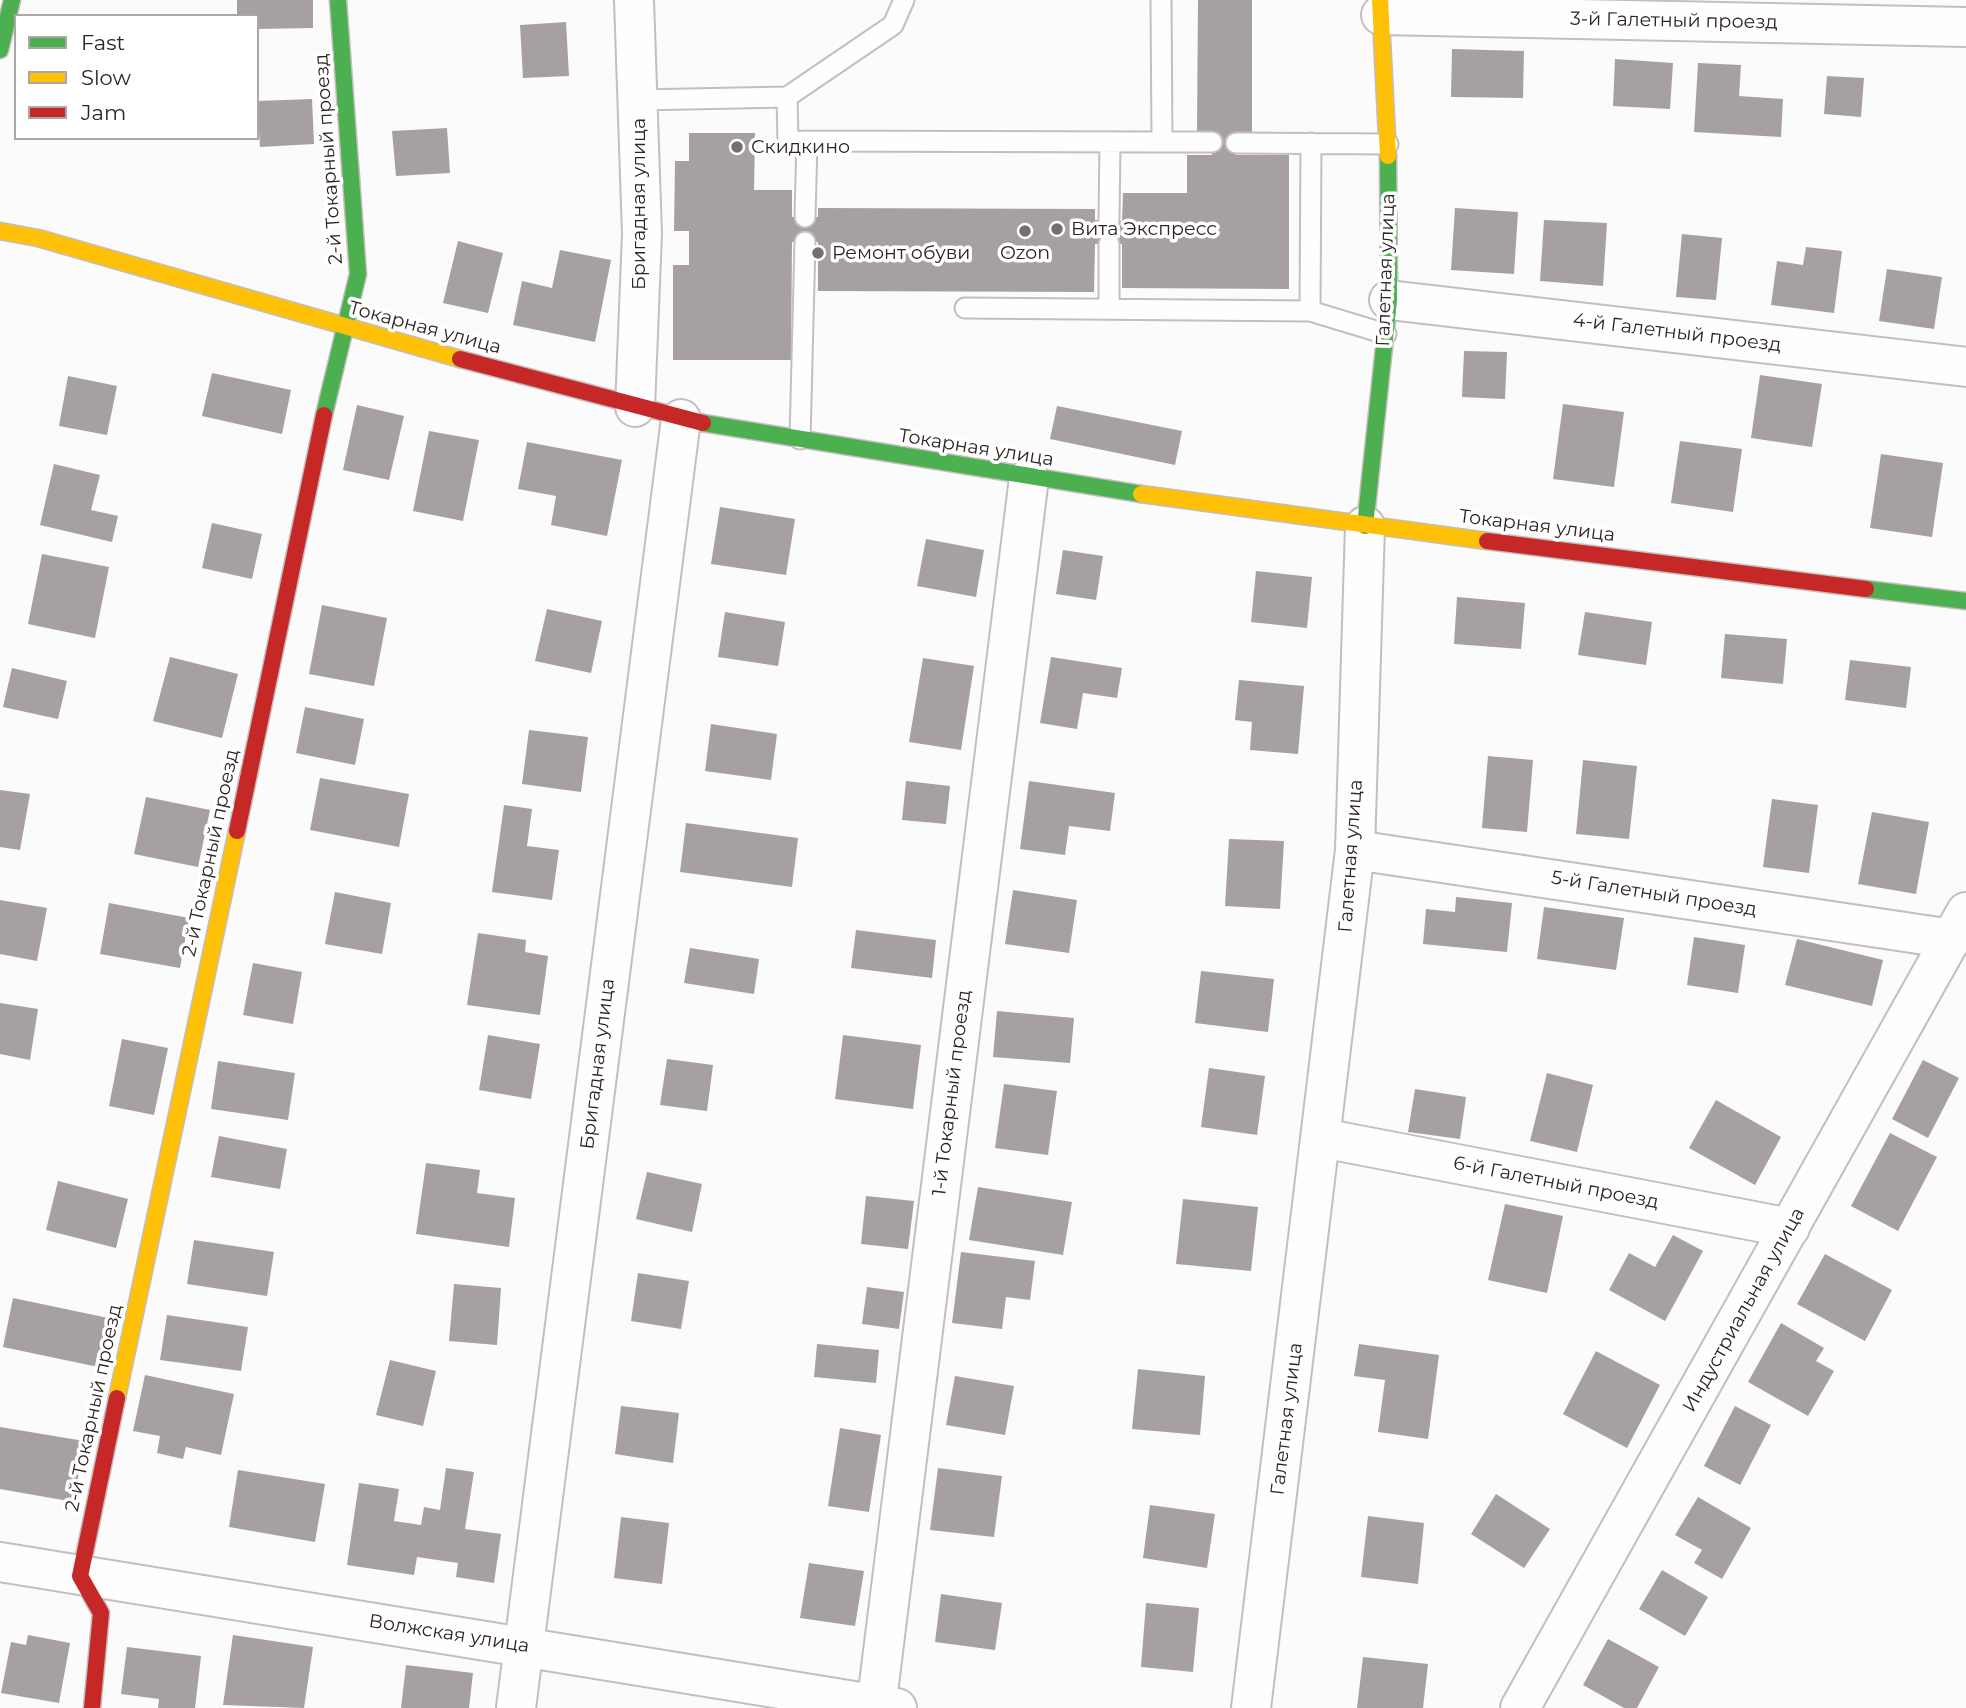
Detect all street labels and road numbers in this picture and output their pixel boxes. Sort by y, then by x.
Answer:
street label: 3-й Галетный проезд [1570,8,1778,34]
street label: 2-й Токарный проезд [310,53,348,265]
street label: Бригадная улица [628,118,650,290]
street label: Галетная улица [1372,193,1400,347]
street label: Токарная улица [346,297,504,359]
street label: 4-й Галетный проезд [1572,309,1782,357]
street label: Токарная улица [897,424,1055,472]
street label: Токарная улица [1458,505,1616,547]
street label: 2-й Токарный проезд [178,747,244,959]
street label: Галетная улица [1334,779,1368,933]
street label: 5-й Галетный проезд [1550,866,1758,922]
street label: Бригадная улица [576,977,620,1151]
street label: 1-й Токарный проезд [928,989,976,1197]
street label: 6-й Галетный проезд [1451,1152,1661,1214]
street label: Индустриальная улица [1678,1204,1810,1416]
street label: 2-й Токарный проезд [61,1302,127,1514]
street label: Галетная улица [1266,1341,1308,1497]
street label: Волжская улица [367,1610,531,1658]

